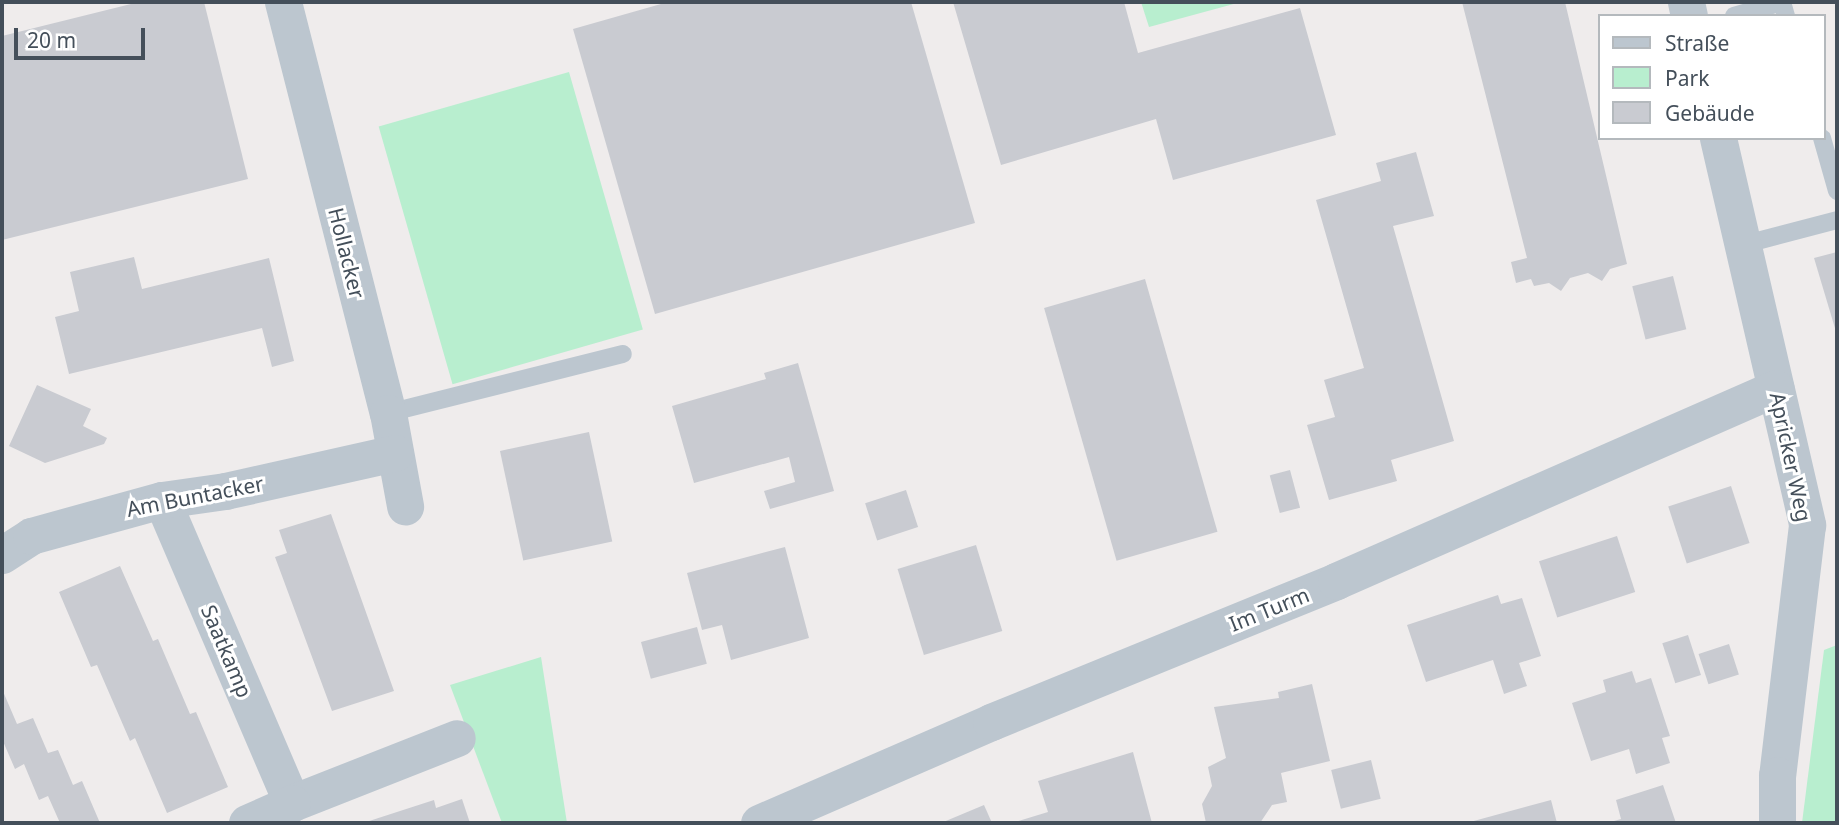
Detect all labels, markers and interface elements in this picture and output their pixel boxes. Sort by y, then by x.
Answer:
scale bar [18,14,149,58]
legend [1598,14,1825,140]
text: 20 m [27,26,76,54]
text: Straße [1665,29,1729,57]
text: Park [1665,64,1709,92]
text: Gebäude [1665,99,1755,127]
street label: Hollacker [324,205,370,301]
street label: Apricker Weg [1765,390,1817,524]
street label: Am Buntacker [124,470,266,522]
street label: Im Turm [1225,582,1313,636]
street label: Saatkamp [196,601,258,701]

